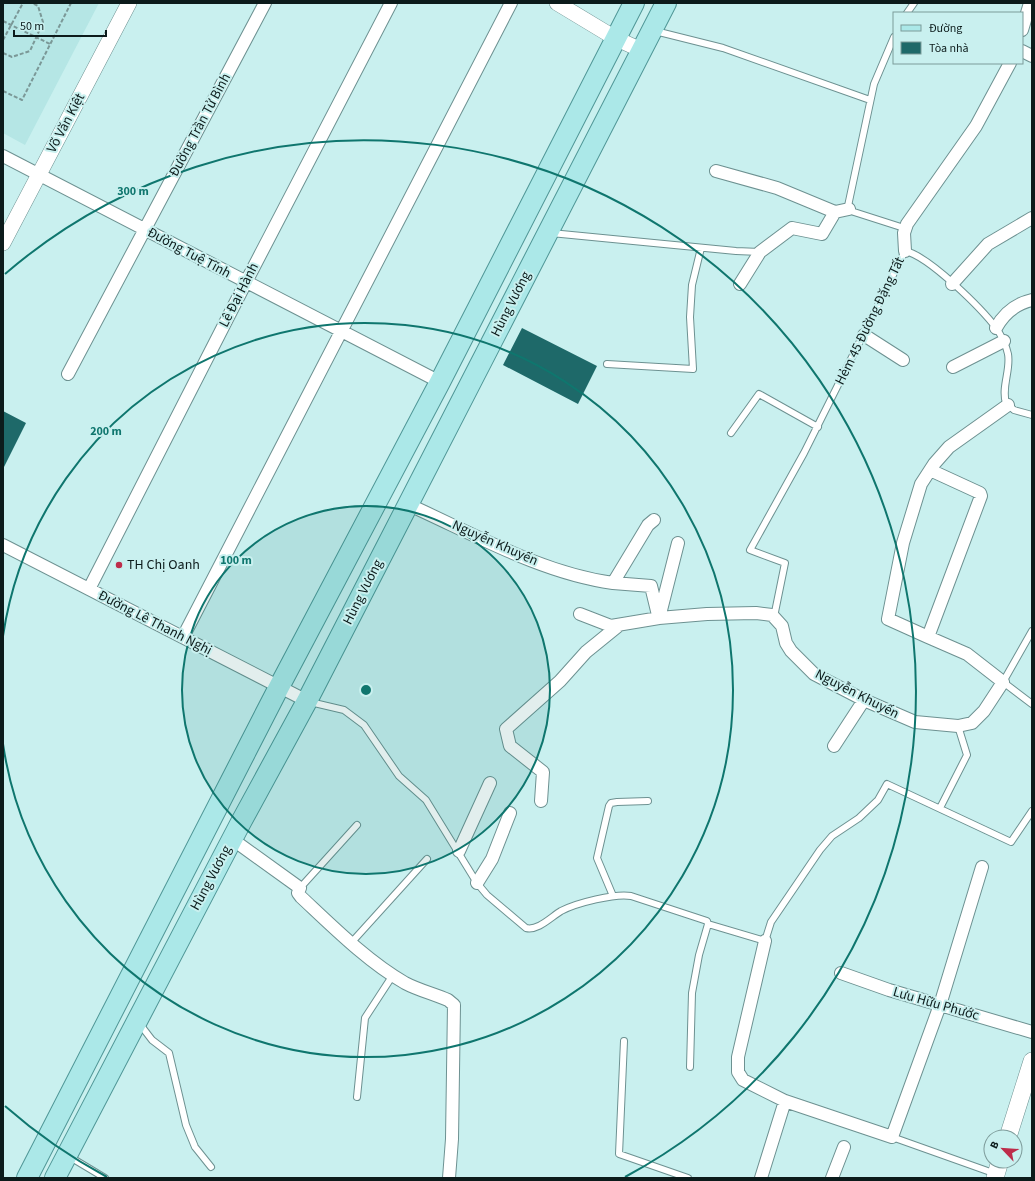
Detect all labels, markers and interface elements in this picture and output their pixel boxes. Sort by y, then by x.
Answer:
scale bar [14,12,106,38]
legend [893,12,1023,64]
text: 50 m [20,18,44,35]
text: Đường [929,20,962,37]
text: Tòa nhà [929,40,969,57]
street label: Đường Trần Tử Bình [164,70,236,180]
street label: Võ Văn Kiệt [42,89,90,156]
text: 300 m [117,183,149,200]
street label: Đường Tuệ Tĩnh [144,223,234,283]
street label: Hẻm 45 Đường Đặng Tất [830,253,910,388]
street label: Lê Đại Hành [214,259,264,331]
street label: Hùng Vương [486,268,536,340]
text: 200 m [90,423,122,440]
street label: Nguyễn Khuyến [449,515,541,571]
text: 100 m [220,552,252,569]
place label: TH Chị Oanh [127,555,200,575]
street label: Hùng Vương [338,556,388,628]
marker: TH Chị Oanh [114,560,124,570]
street label: Đường Lê Thanh Nghị [95,586,215,660]
street label: Nguyễn Khuyến [811,664,903,724]
centre of rings [359,683,373,697]
street label: Hùng Vương [186,842,236,914]
street label: Lưu Hữu Phước [890,982,982,1026]
north arrow [983,1129,1023,1169]
text: B [986,1138,1003,1151]

